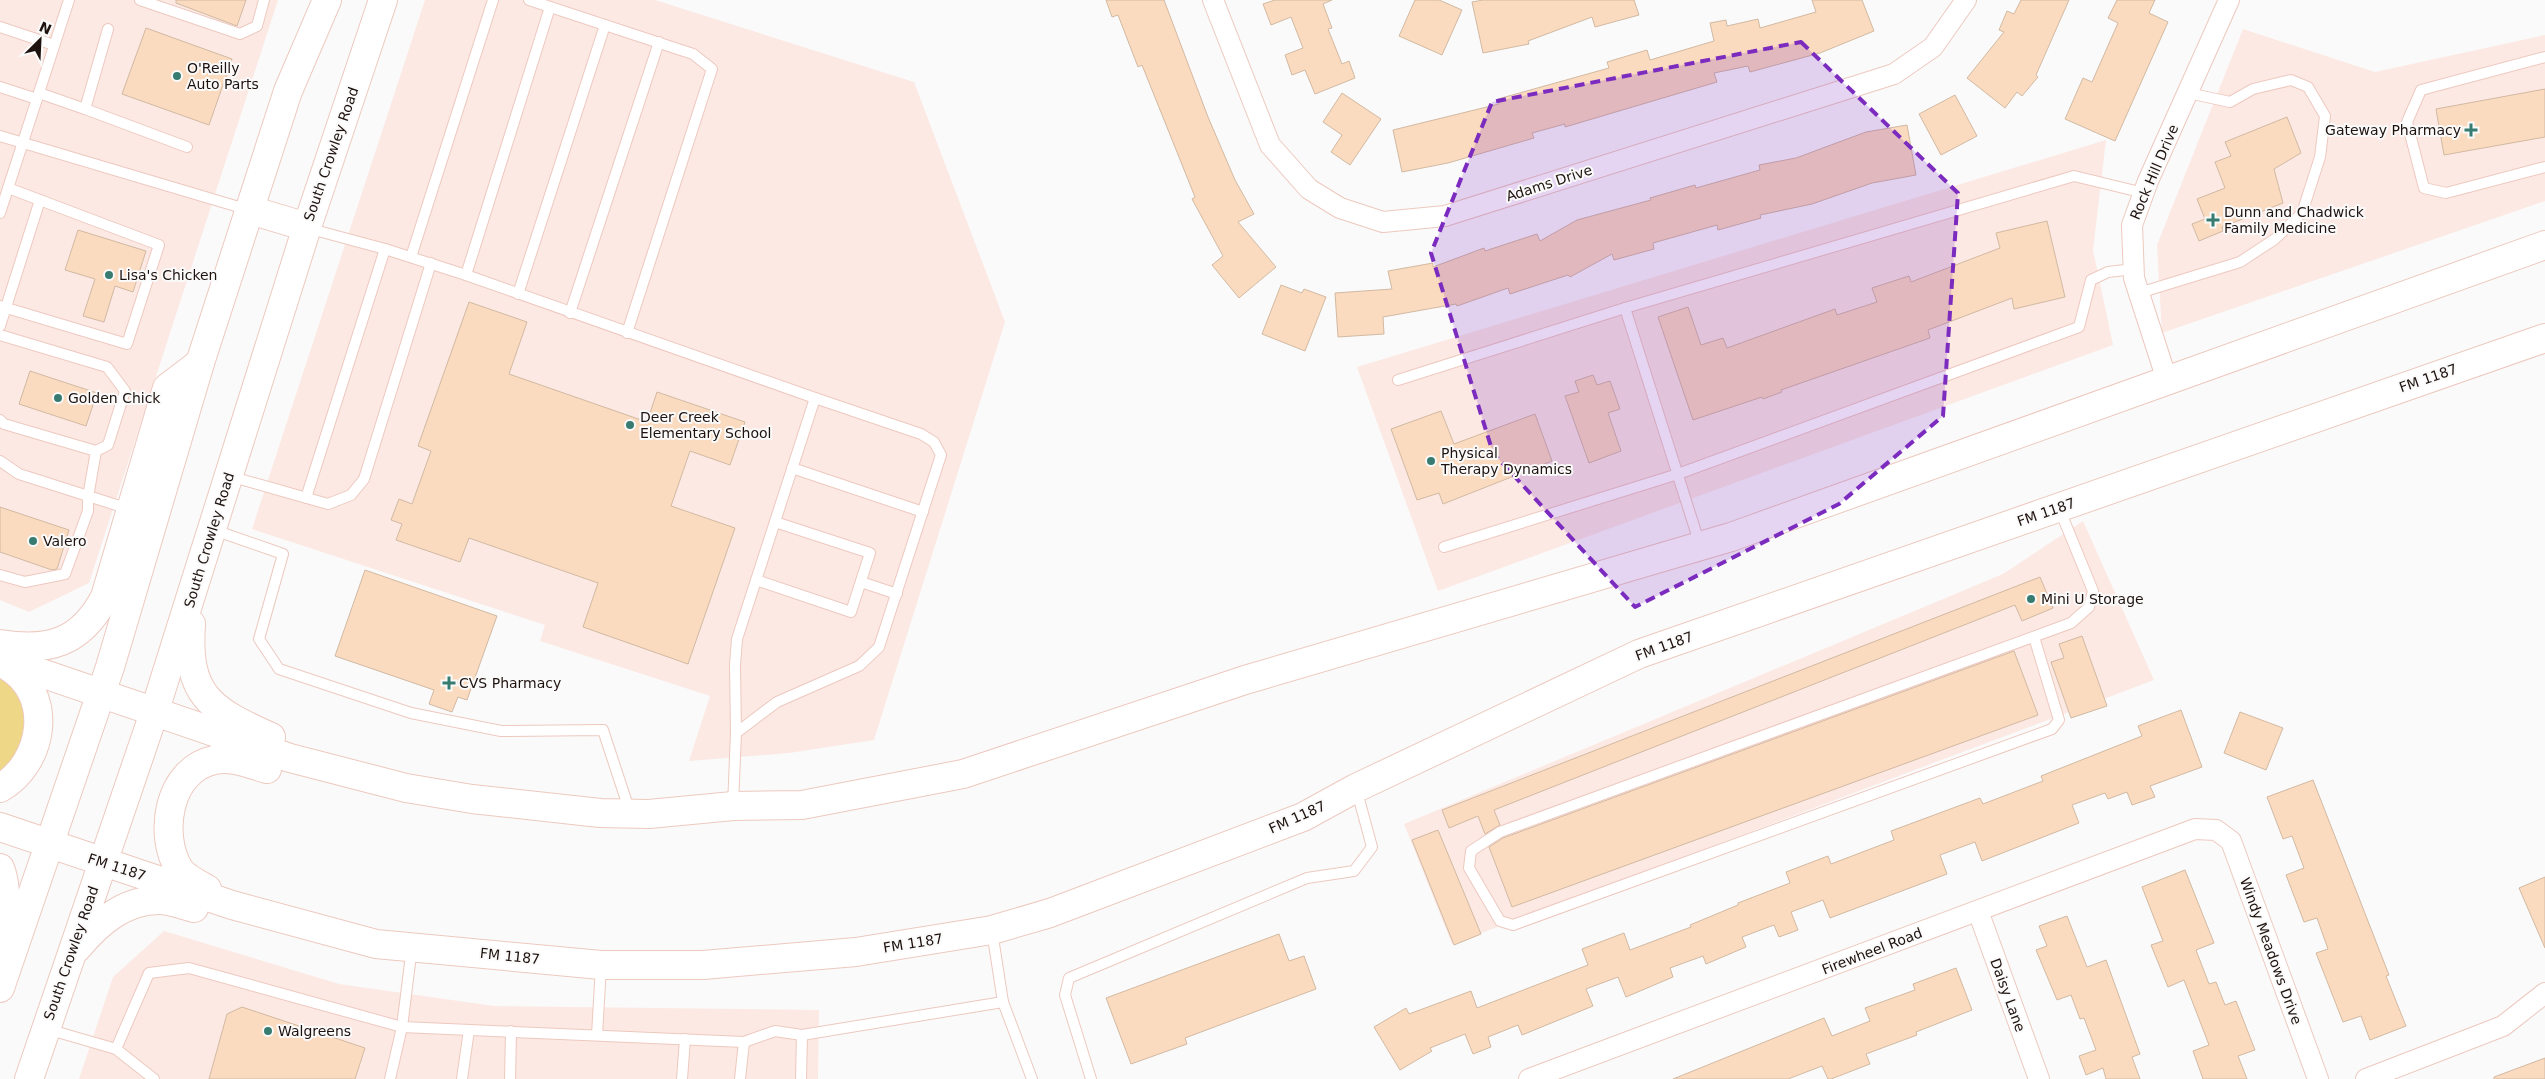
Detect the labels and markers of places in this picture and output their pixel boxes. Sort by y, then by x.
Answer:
place label: O'Reilly Auto Parts [187,60,259,92]
marker: O'Reilly Auto Parts [171,70,183,82]
place label: Gateway Pharmacy [2325,122,2461,138]
marker: Gateway Pharmacy [2465,124,2477,136]
place label: Dunn and Chadwick Family Medicine [2224,204,2365,236]
marker: Dunn and Chadwick Family Medicine [2206,213,2220,227]
place label: Lisa's Chicken [119,267,218,283]
marker: Lisa's Chicken [103,269,115,281]
place label: Golden Chick [68,390,161,406]
marker: Golden Chick [52,392,64,404]
place label: Deer Creek Elementary School [640,409,772,441]
marker: Deer Creek Elementary School [624,419,636,431]
place label: Physical Therapy Dynamics [1440,445,1572,477]
marker: Physical Therapy Dynamics [1425,455,1437,467]
place label: Valero [43,533,87,549]
marker: Valero [27,535,39,547]
place label: Mini U Storage [2041,591,2144,607]
marker: Mini U Storage [2025,593,2037,605]
place label: CVS Pharmacy [459,675,561,691]
marker: CVS Pharmacy [443,677,455,689]
place label: Walgreens [278,1023,351,1039]
marker: Walgreens [262,1025,274,1037]

